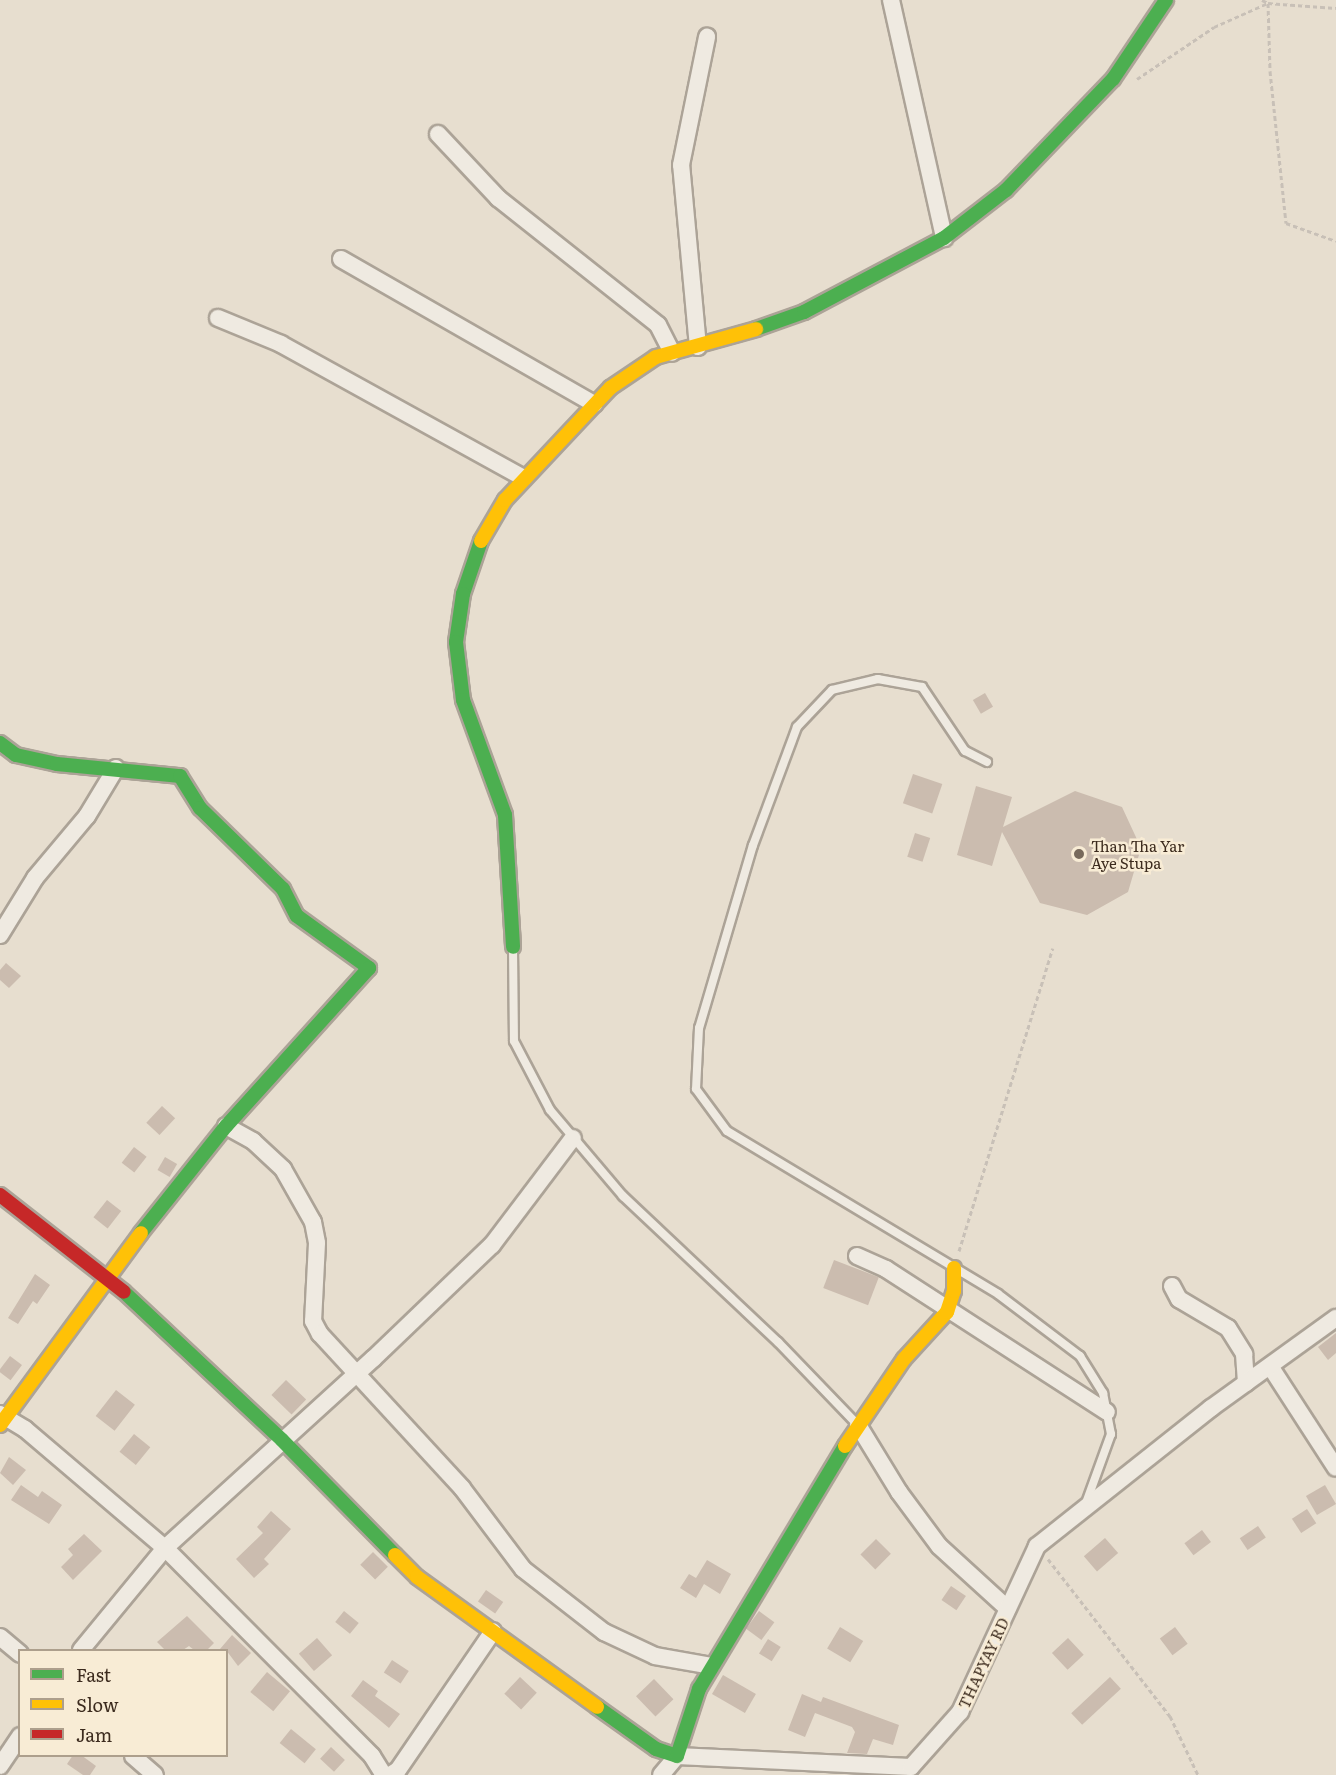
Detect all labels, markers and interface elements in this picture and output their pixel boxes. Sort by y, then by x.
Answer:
place label: Than Tha Yar Aye Stupa [1091,836,1184,871]
marker: Than Tha Yar Aye Stupa [1072,847,1086,861]
street label: THAPYAY RD [954,1615,1012,1711]
legend [18,1649,228,1757]
text: Fast [76,1661,111,1688]
text: Slow [76,1691,118,1718]
text: Jam [76,1721,112,1748]

